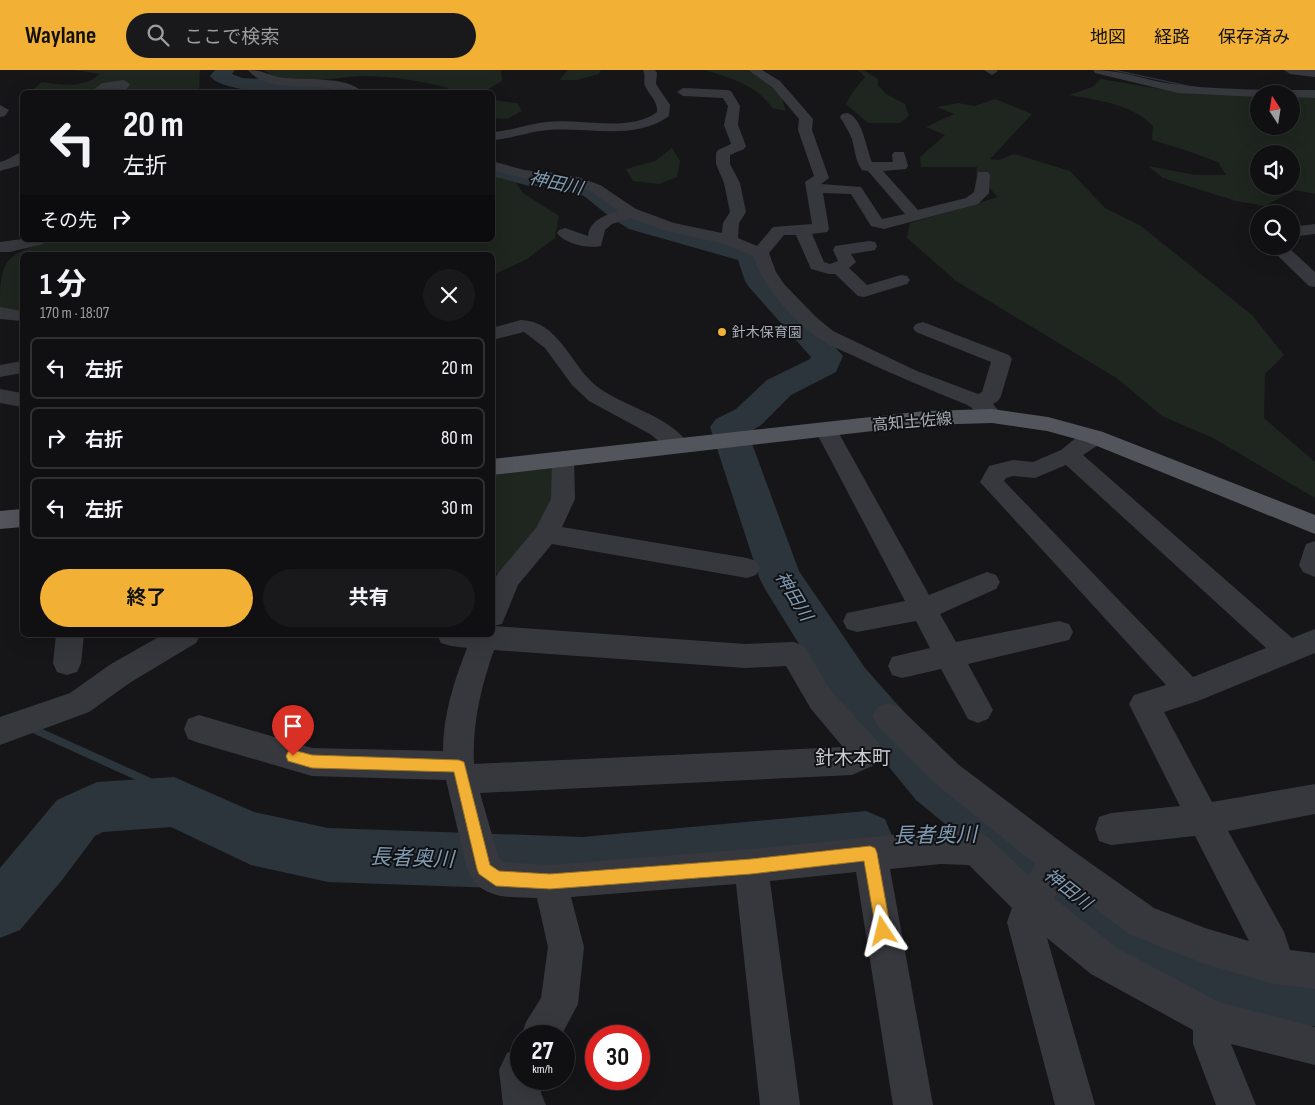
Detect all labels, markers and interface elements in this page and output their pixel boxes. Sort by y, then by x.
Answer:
search box [126,13,476,58]
text: Waylane [25,21,96,50]
icon: search [144,21,172,49]
text: ここで検索 [184,26,279,49]
text: 地図 [1090,27,1126,48]
text: 経路 [1154,27,1190,48]
text: 保存済み [1218,27,1290,48]
north arrow [1250,85,1300,135]
map controls [1250,85,1300,255]
text: 20 m [123,104,184,147]
icon: left [40,110,105,175]
button: sound [1250,145,1300,195]
text: 左折 [123,153,167,180]
water label: 神田川 [527,168,586,200]
icon: right [107,205,135,233]
button: search [1250,205,1300,255]
text: その先 [40,210,97,233]
text: 1 分 [40,267,86,303]
button: close [423,269,475,321]
text: 170 m · 18:07 [40,304,109,323]
place label: 針木保育園 [732,324,802,341]
marker: 針木保育園 [716,326,728,338]
icon: left [42,354,70,382]
text: 20 m [441,357,473,380]
text: 左折 [85,359,123,382]
street label: 高知土佐線 [871,410,953,435]
icon: right [42,424,70,452]
text: 80 m [441,427,473,450]
text: 右折 [85,429,123,452]
icon: left [42,494,70,522]
text: 30 m [441,497,473,520]
text: 左折 [85,499,123,522]
water label: 神田川 [771,568,818,627]
button: 終了 [40,569,253,627]
button: 共有 [263,569,475,627]
pin [272,705,314,756]
icon: arrive [279,712,307,740]
district label: 針木本町 [815,747,891,770]
water label: 長者奥川 [893,822,979,849]
water label: 長者奥川 [370,845,456,873]
water label: 神田川 [1040,864,1097,916]
position arrow [856,904,908,956]
speed limit sign: 30 [585,1025,650,1090]
text: 27 [532,1036,553,1067]
text: km/h [532,1062,553,1077]

